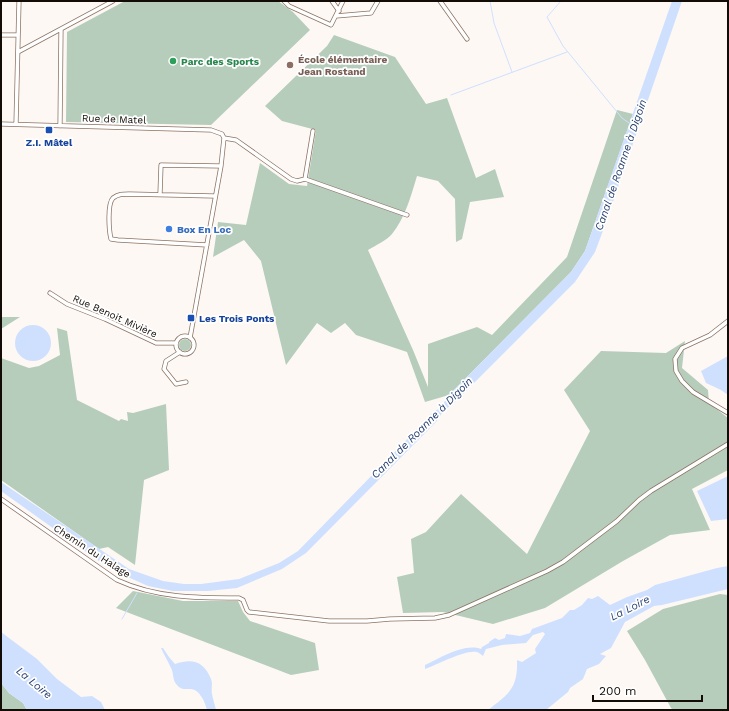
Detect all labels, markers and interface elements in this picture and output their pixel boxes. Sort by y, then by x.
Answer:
place label: École élémentaire Jean Rostand [298,54,387,77]
marker: Parc des Sports [168,56,178,66]
place label: Parc des Sports [181,56,260,67]
marker: École élémentaire Jean Rostand [285,60,295,70]
water label: Canal de Roanne à Digoin [592,98,650,232]
street label: Rue de Matel [82,112,146,126]
marker: Z.I. Mâtel [44,125,54,135]
place label: Z.I. Mâtel [26,137,73,148]
marker: Box En Loc [164,224,174,234]
place label: Box En Loc [177,224,231,235]
street label: Rue Benoit Mivière [71,292,159,340]
marker: Les Trois Ponts [186,313,196,323]
place label: Les Trois Ponts [199,313,275,324]
water label: Canal de Roanne à Digoin [369,375,475,481]
street label: Chemin du Halage [52,522,133,580]
water label: La Loire [608,593,652,623]
water label: La Loire [13,664,55,702]
scale bar [593,677,702,703]
text: 200 m [599,684,636,698]

